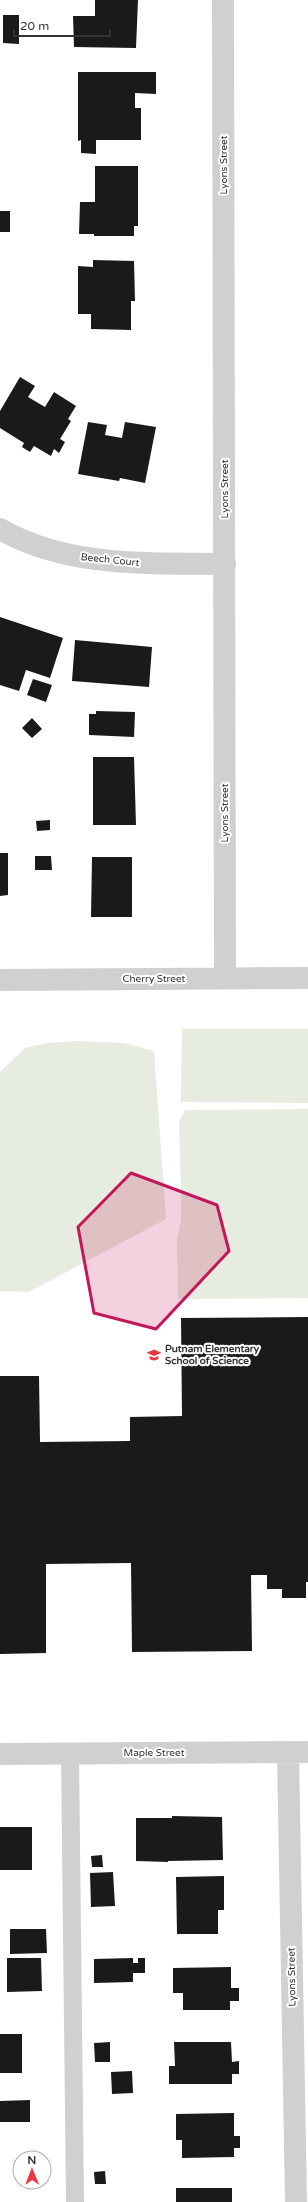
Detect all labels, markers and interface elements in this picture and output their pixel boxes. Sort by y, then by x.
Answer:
scale bar [14,12,110,38]
text: 20 m [20,19,49,33]
street label: Lyons Street [218,135,230,195]
street label: Lyons Street [219,459,231,519]
street label: Beech Court [80,551,140,569]
street label: Lyons Street [219,783,231,843]
street label: Cherry Street [123,973,186,985]
place label: Putnam Elementary School of Science [165,1343,260,1367]
school or university icon: Putnam Elementary School of Science [146,1347,162,1363]
street label: Maple Street [124,1747,185,1759]
street label: Lyons Street [285,1947,299,2007]
north arrow [12,2150,52,2190]
text: N [27,2154,36,2167]

